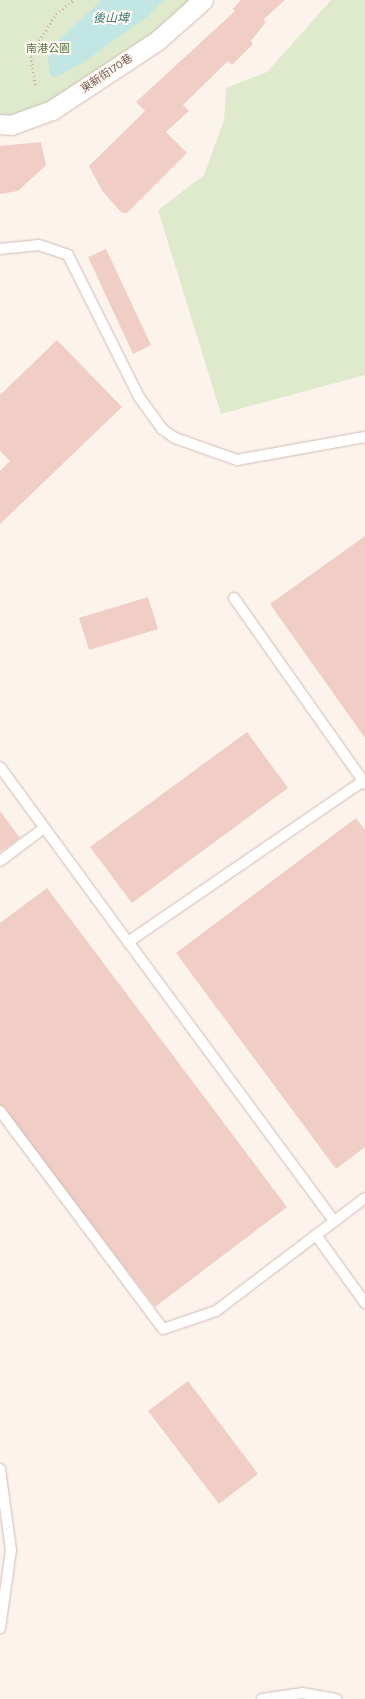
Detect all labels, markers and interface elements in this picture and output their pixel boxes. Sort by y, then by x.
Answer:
water label: 後山埤 [93,12,129,26]
park label: 南港公園 [26,42,70,56]
street label: 東新街170巷 [79,52,135,96]

